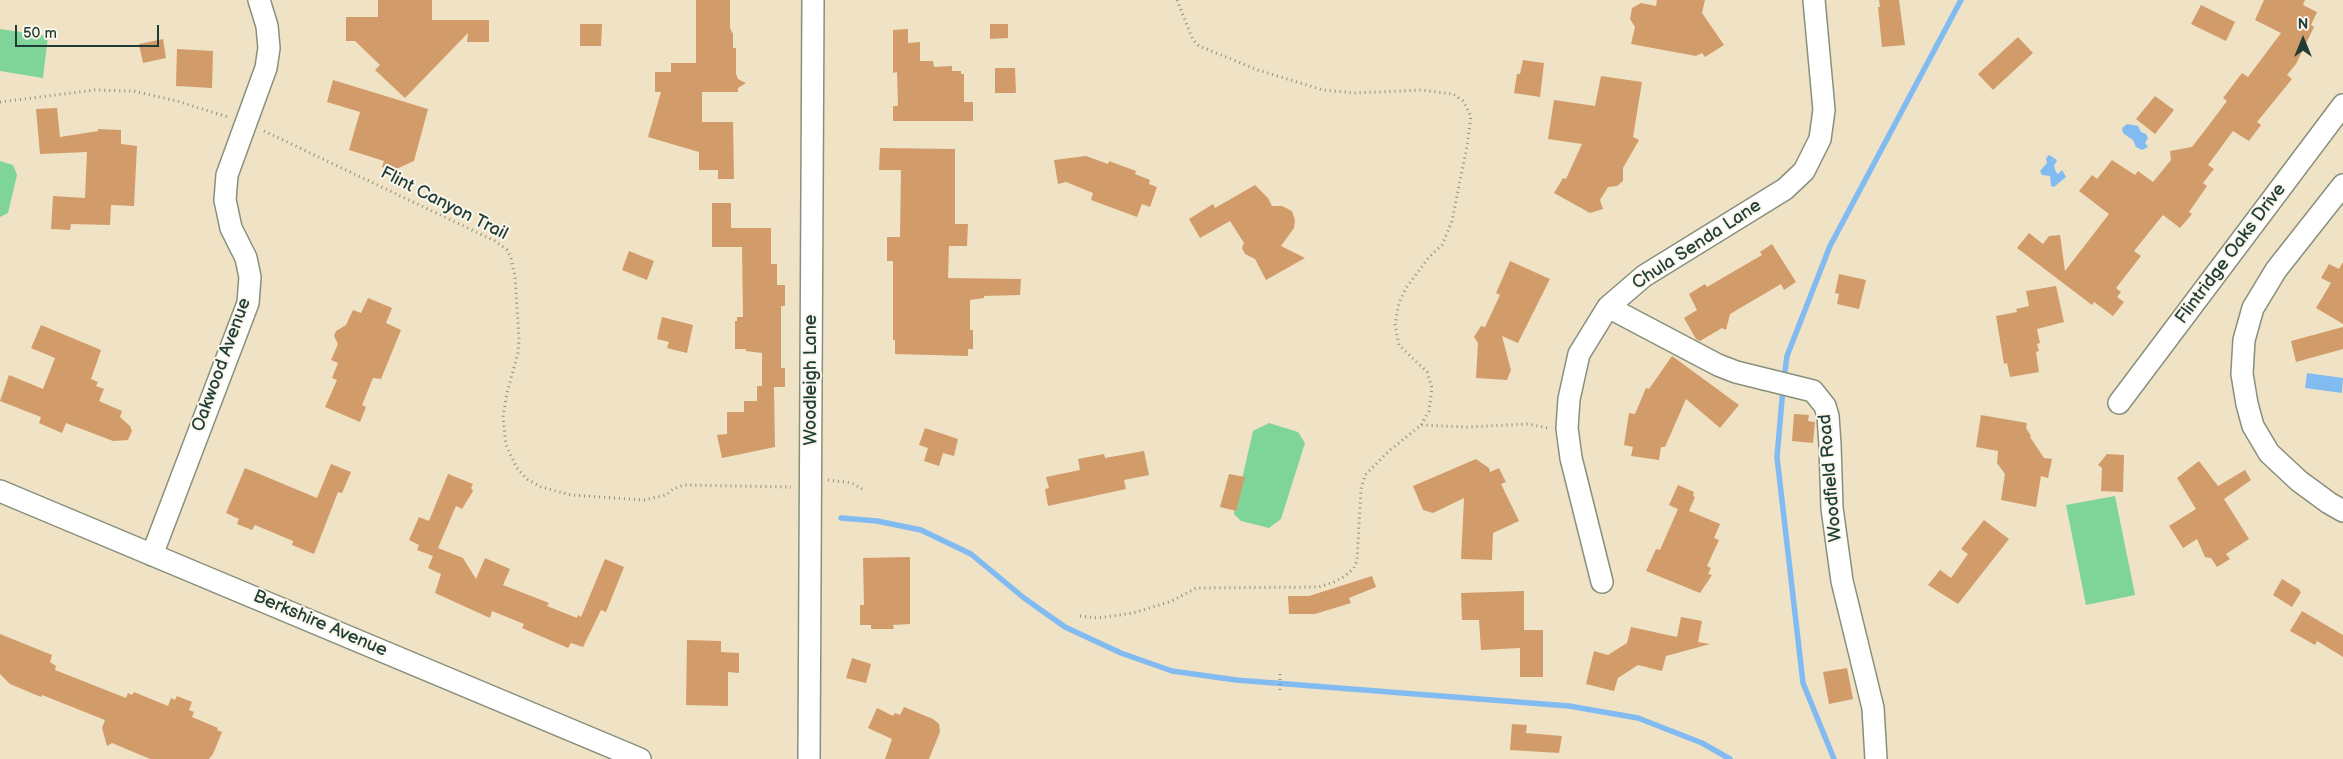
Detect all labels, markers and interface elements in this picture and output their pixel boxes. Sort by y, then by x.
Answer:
scale bar [18,15,161,47]
north arrow [2278,15,2328,65]
text: N [2298,16,2308,33]
text: 50 m [23,24,57,43]
street label: Flint Canyon Trail [377,163,511,245]
street label: Flintridge Oaks Drive [2171,180,2291,328]
street label: Chula Senda Lane [1628,195,1766,295]
street label: Oakwood Avenue [188,295,256,435]
street label: Woodleigh Lane [800,315,822,445]
street label: Woodfield Road [1815,413,1847,543]
street label: Berkshire Avenue [250,586,390,662]

